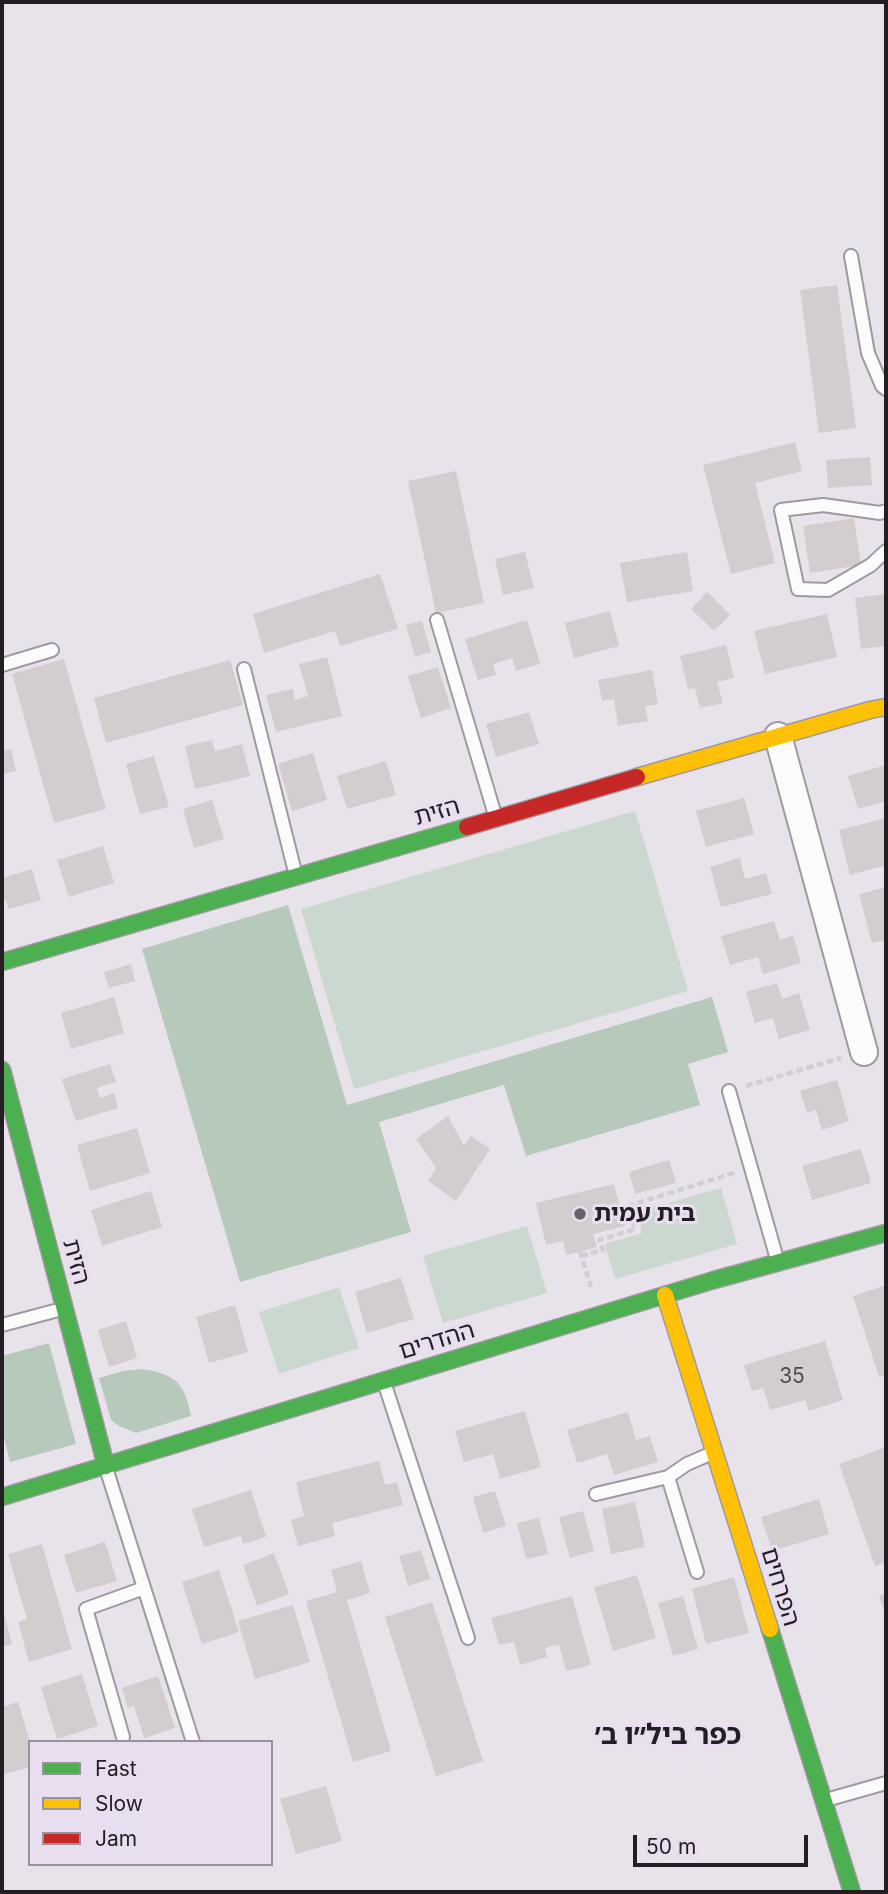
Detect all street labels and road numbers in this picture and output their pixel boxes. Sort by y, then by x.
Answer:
street label: הזית [411,792,463,832]
street label: הזית [56,1236,96,1288]
street label: ההדרים [396,1316,478,1366]
street label: הפרחים [754,1544,806,1630]

